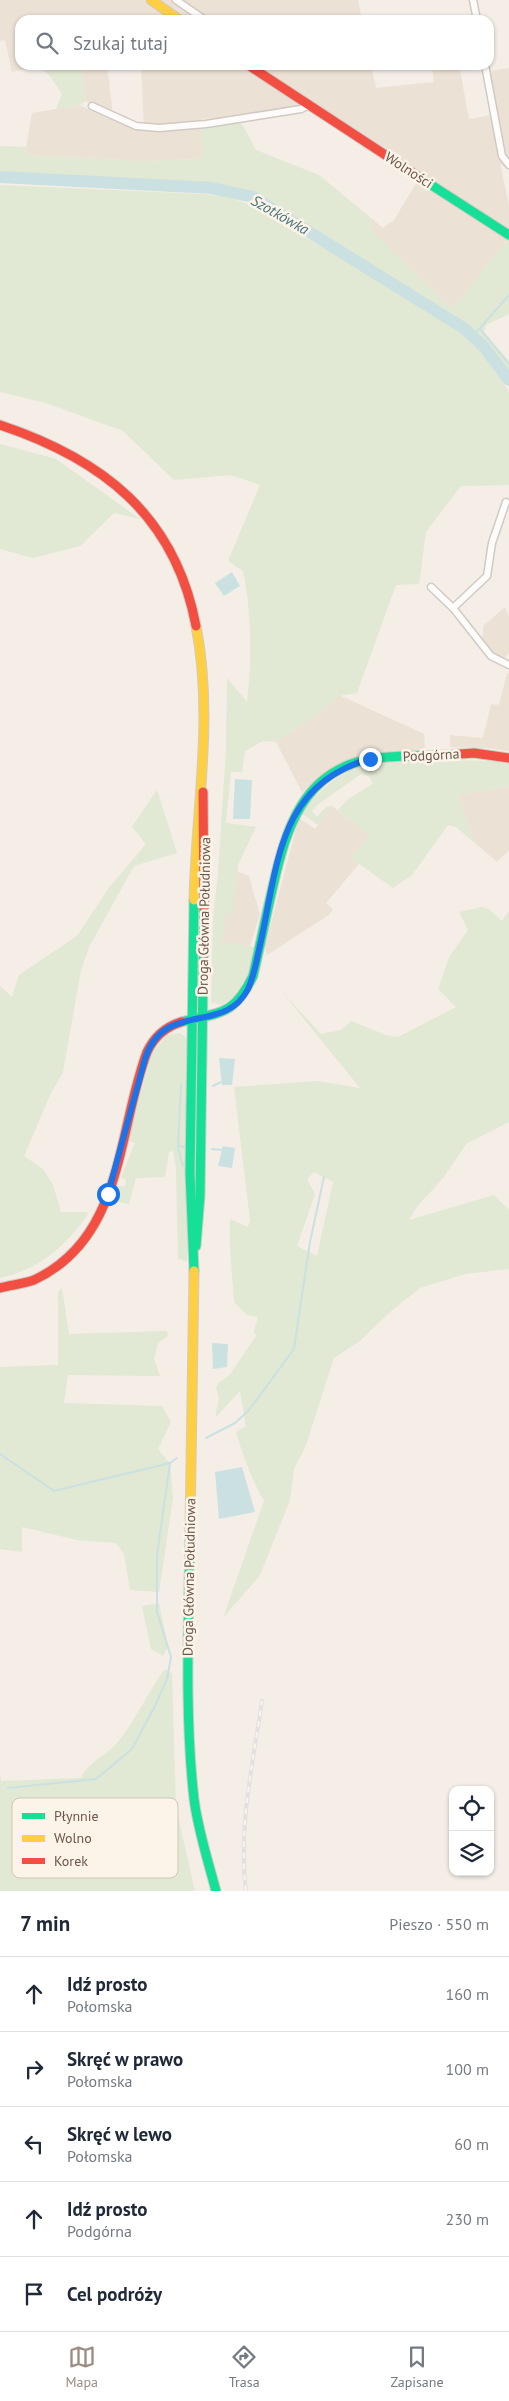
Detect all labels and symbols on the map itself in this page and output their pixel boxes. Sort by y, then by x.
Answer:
street label: Wolności [382,148,436,192]
water label: Szotkówka [248,190,313,239]
street label: Podgórna [402,745,460,765]
route end [359,748,382,771]
street label: Droga Główna Południowa [194,837,214,995]
route start [97,1183,120,1206]
street label: Droga Główna Południowa [179,1498,199,1656]
legend [12,1798,178,1878]
text: Płynnie [54,1807,99,1825]
text: Wolno [54,1829,92,1847]
text: Korek [54,1852,88,1870]

